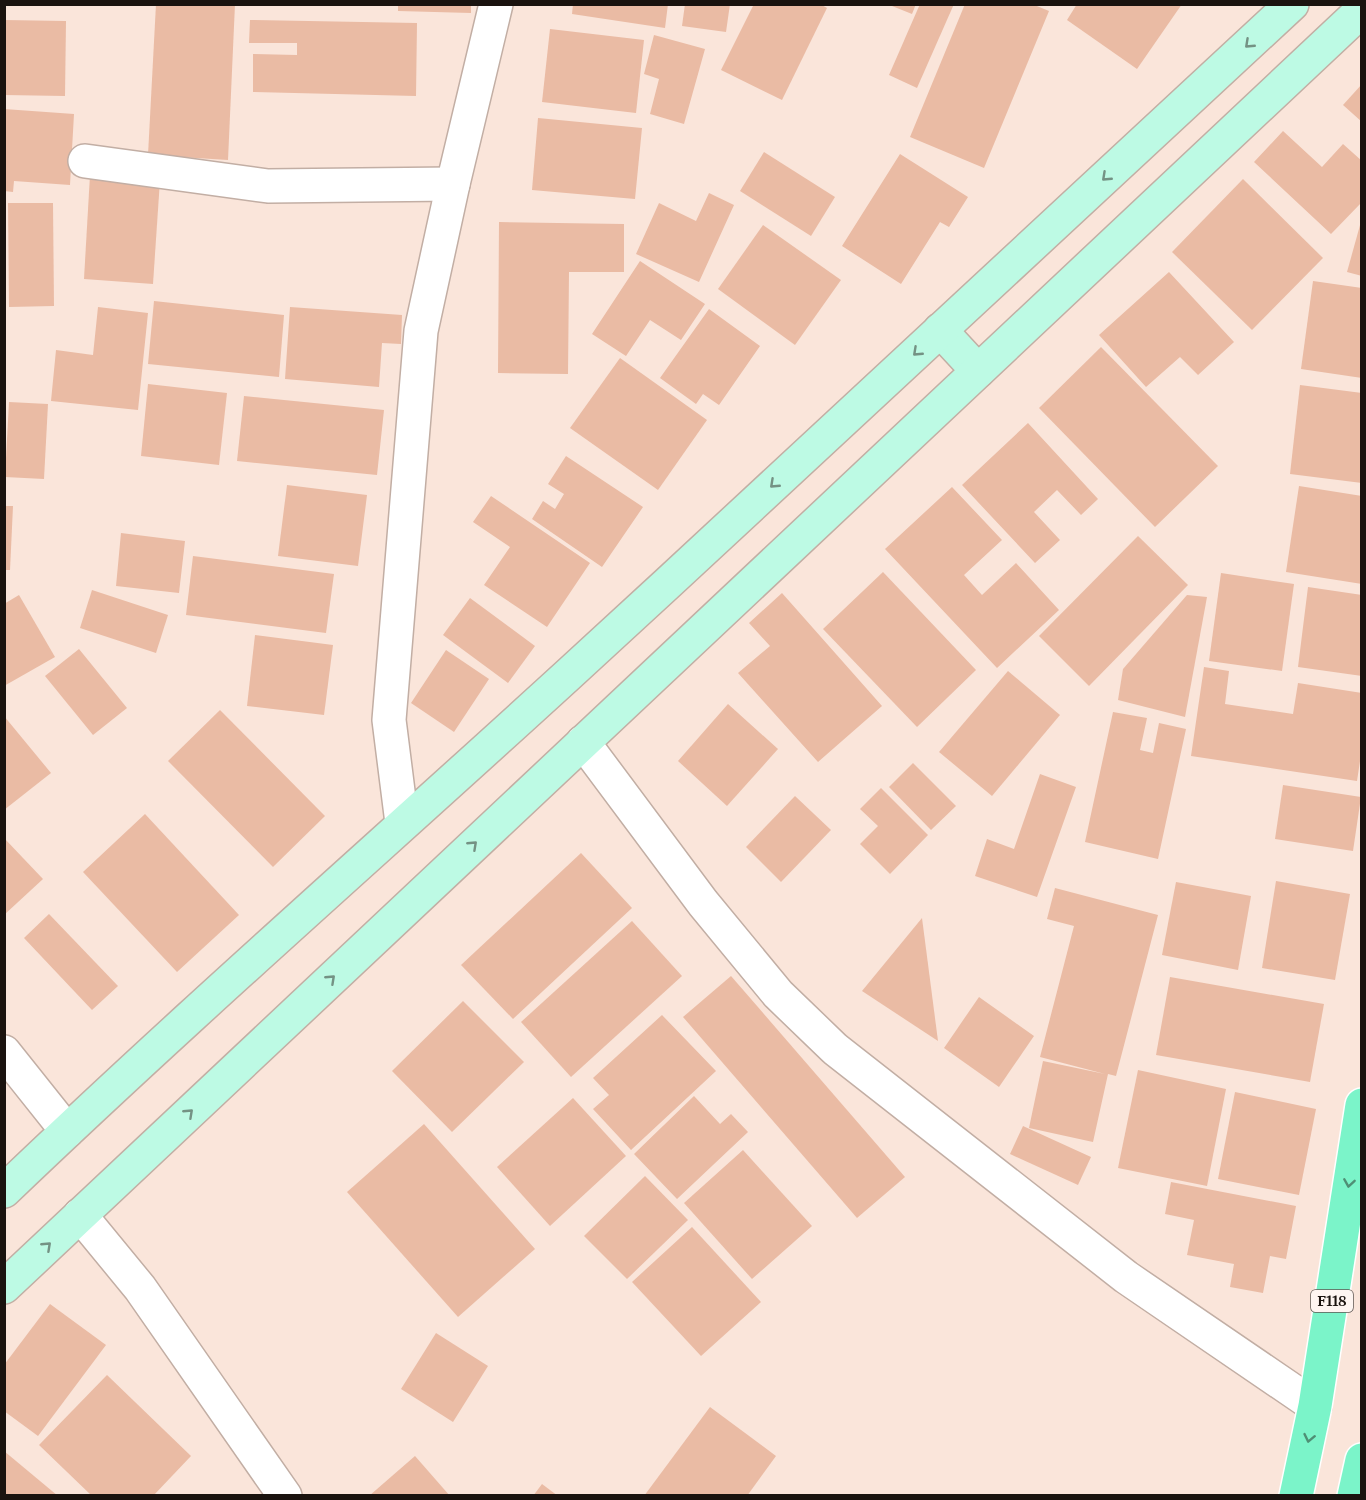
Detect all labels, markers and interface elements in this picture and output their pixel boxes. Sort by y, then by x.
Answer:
one-way arrow [1246,37,1256,48]
one-way arrow [1103,170,1113,181]
one-way arrow [913,345,924,356]
one-way arrow [770,477,780,488]
one-way arrow [466,842,477,853]
one-way arrow [324,975,335,986]
one-way arrow [182,1109,193,1120]
one-way arrow [1344,1179,1356,1188]
one-way arrow [40,1243,51,1254]
road number: F118 [1311,1290,1353,1312]
one-way arrow [1303,1433,1316,1443]

